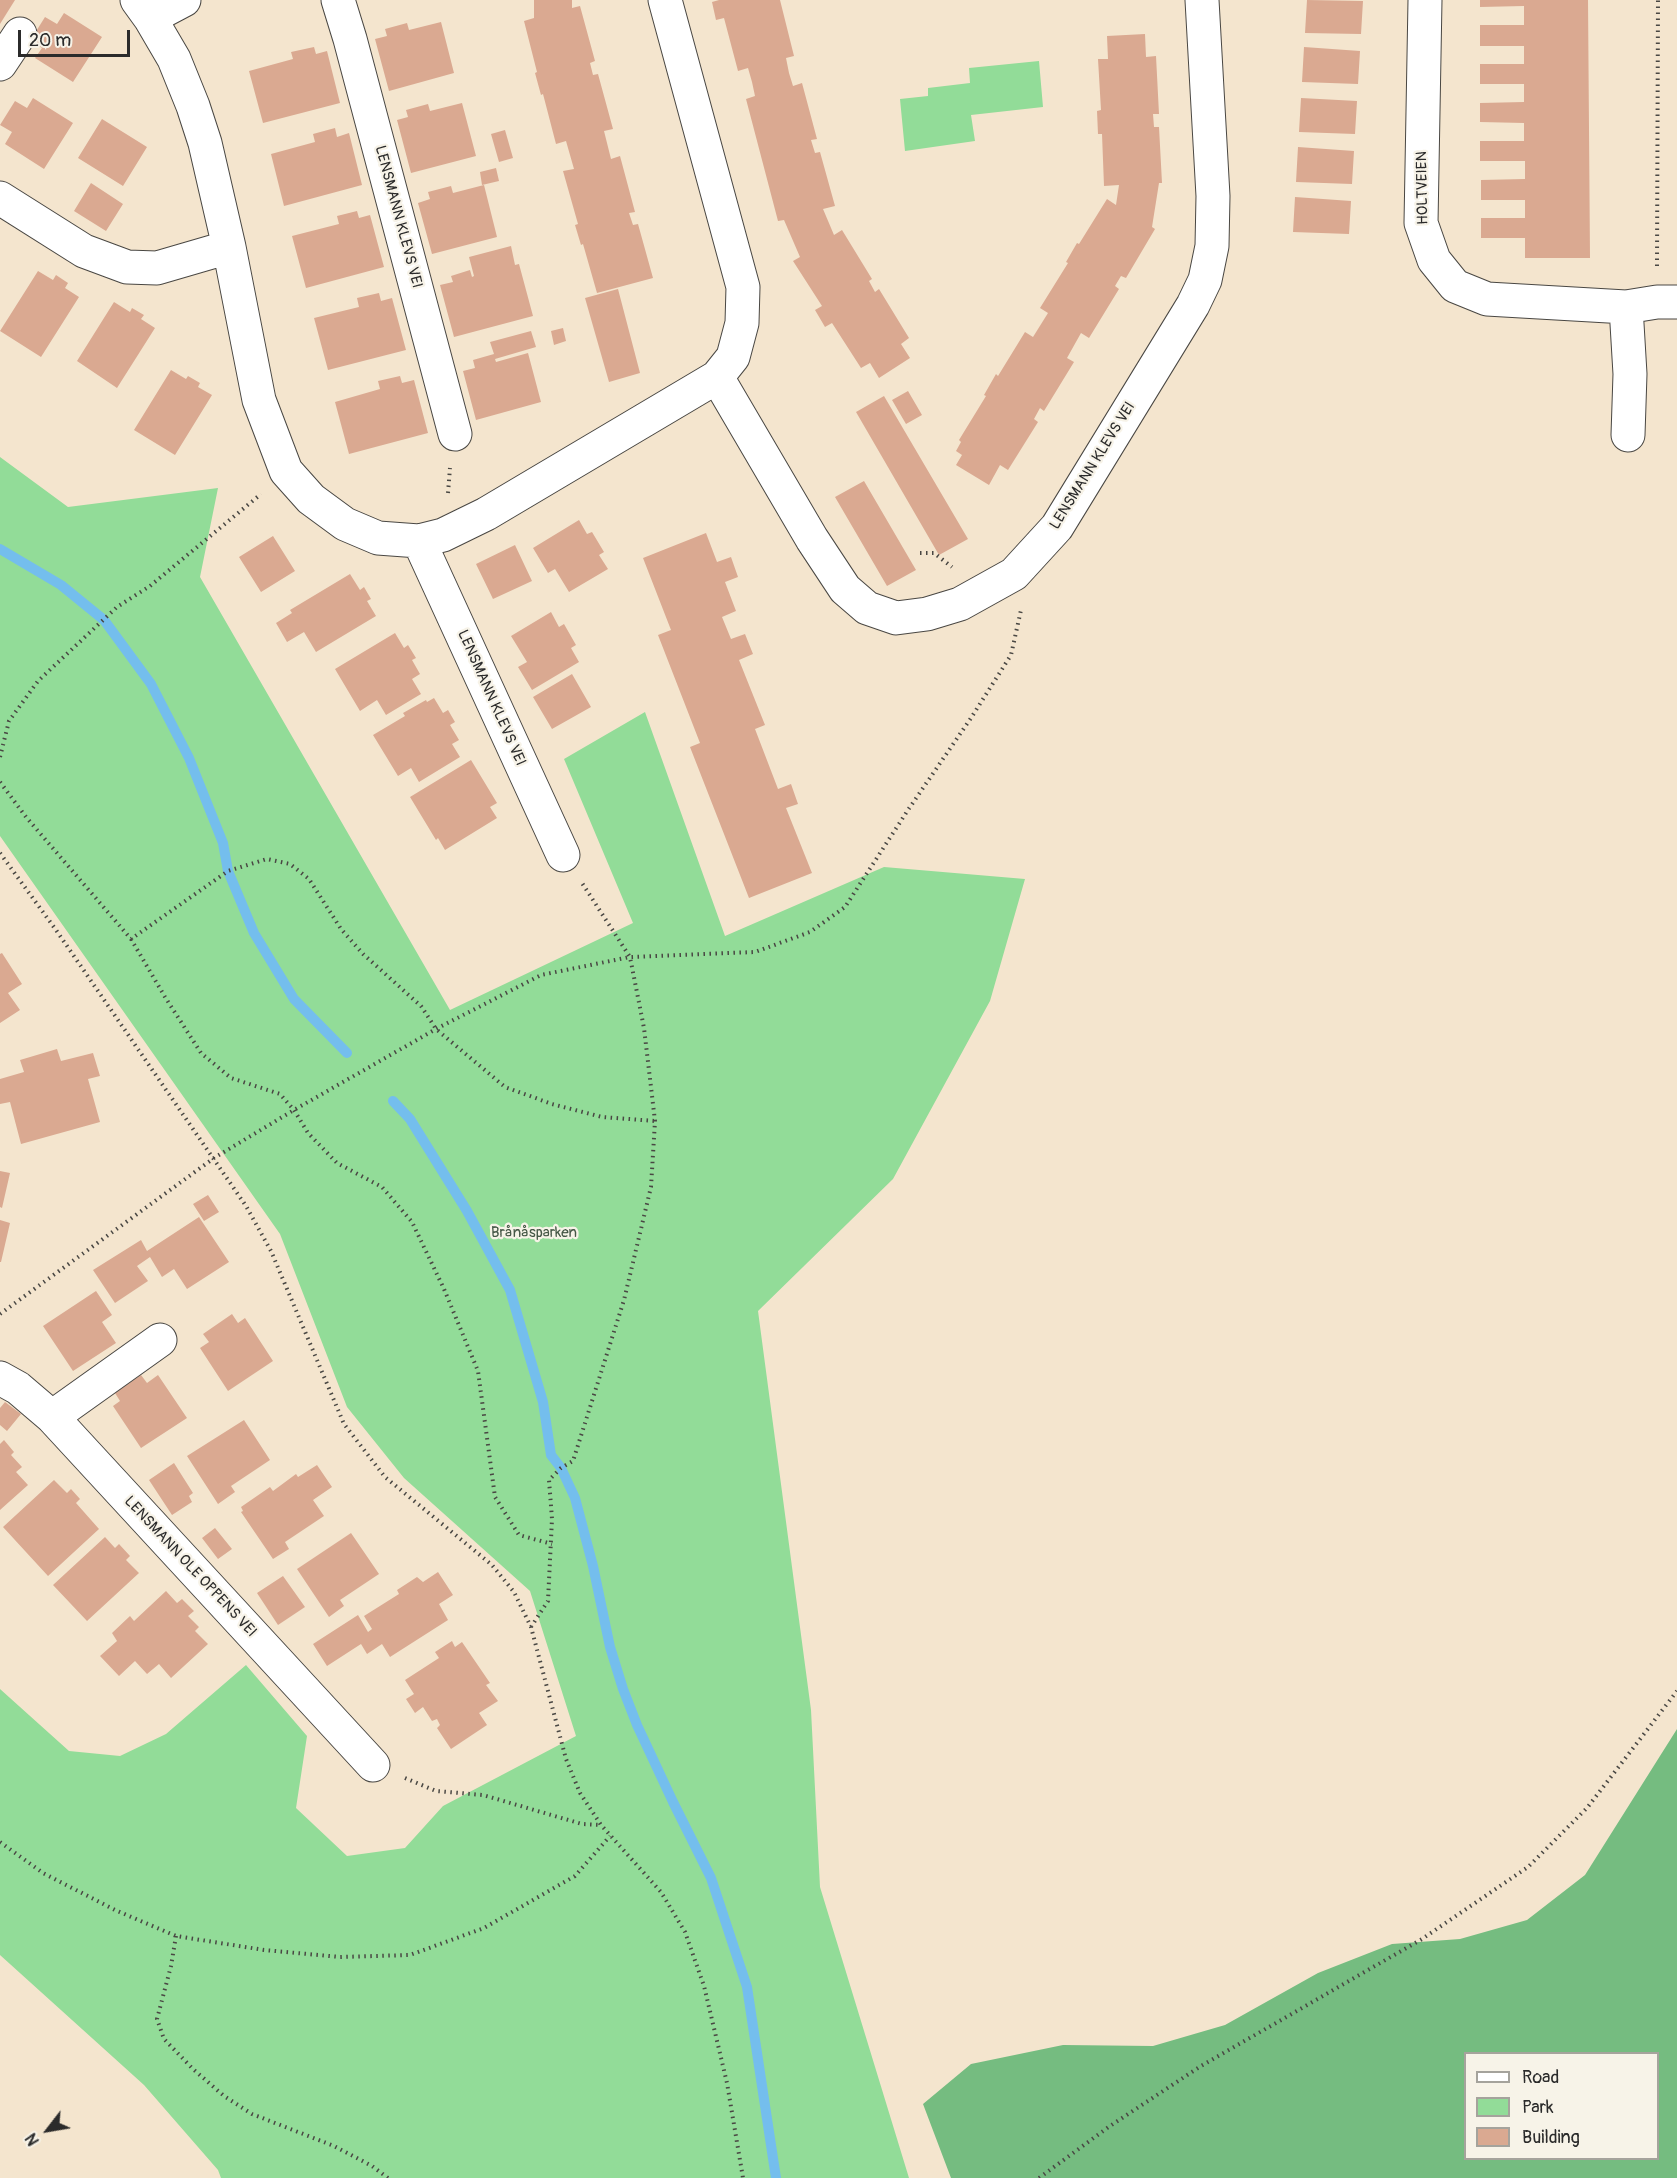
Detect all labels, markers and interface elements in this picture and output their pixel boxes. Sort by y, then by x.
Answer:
scale bar [21,18,134,56]
text: 20 m [29,29,71,52]
street label: LENSMANN KLEVS VEI [370,144,426,290]
street label: HOLTVEIEN [1413,151,1433,225]
street label: LENSMANN KLEVS VEI [1046,399,1140,533]
street label: LENSMANN KLEVS VEI [453,627,529,769]
park label: Brånåsparken [491,1224,577,1242]
street label: LENSMANN OLE OPPENS VEI [120,1493,260,1641]
legend [1464,2052,1659,2160]
text: Road [1522,2066,1559,2089]
text: Park [1522,2096,1554,2119]
north arrow [18,2100,78,2160]
text: Building [1522,2126,1580,2149]
text: N [21,2129,44,2149]

